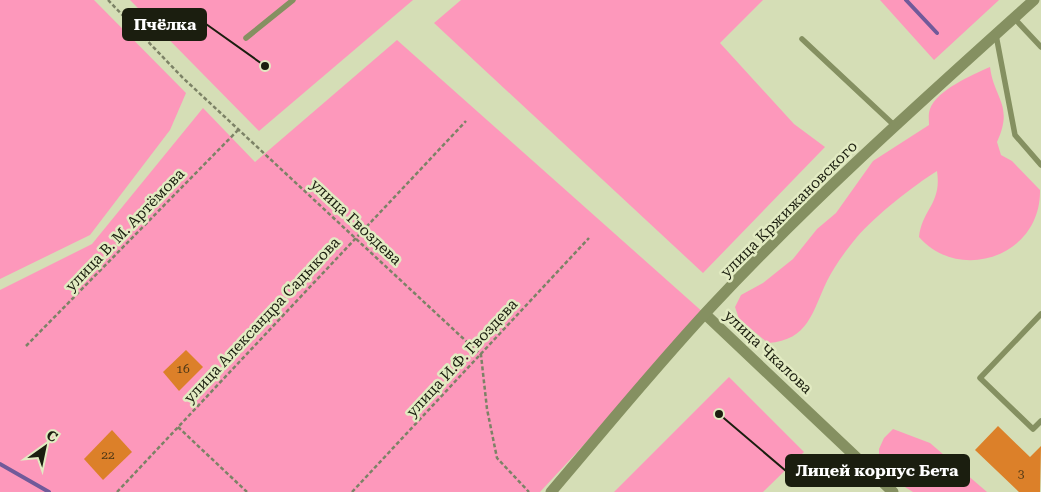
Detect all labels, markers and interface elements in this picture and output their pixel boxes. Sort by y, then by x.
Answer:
callout: Пчёлка [123,9,206,40]
text: Пчёлка [134,15,197,34]
street label: улица Кржижановского [717,137,861,281]
street label: улица В. М. Артёмова [62,165,188,295]
street label: улица Гвоздева [307,175,405,269]
street label: улица Александра Садыкова [180,233,344,407]
street label: улица И.Ф. Гвоздева [403,295,521,421]
street label: улица Чкалова [720,307,816,397]
house number: 16 [176,362,190,376]
north arrow [20,422,70,472]
text: С [44,427,61,446]
house number: 22 [101,448,115,462]
callout: Лицей корпус Бета [786,455,969,486]
text: Лицей корпус Бета [796,461,959,480]
house number: 3 [1018,467,1025,481]

